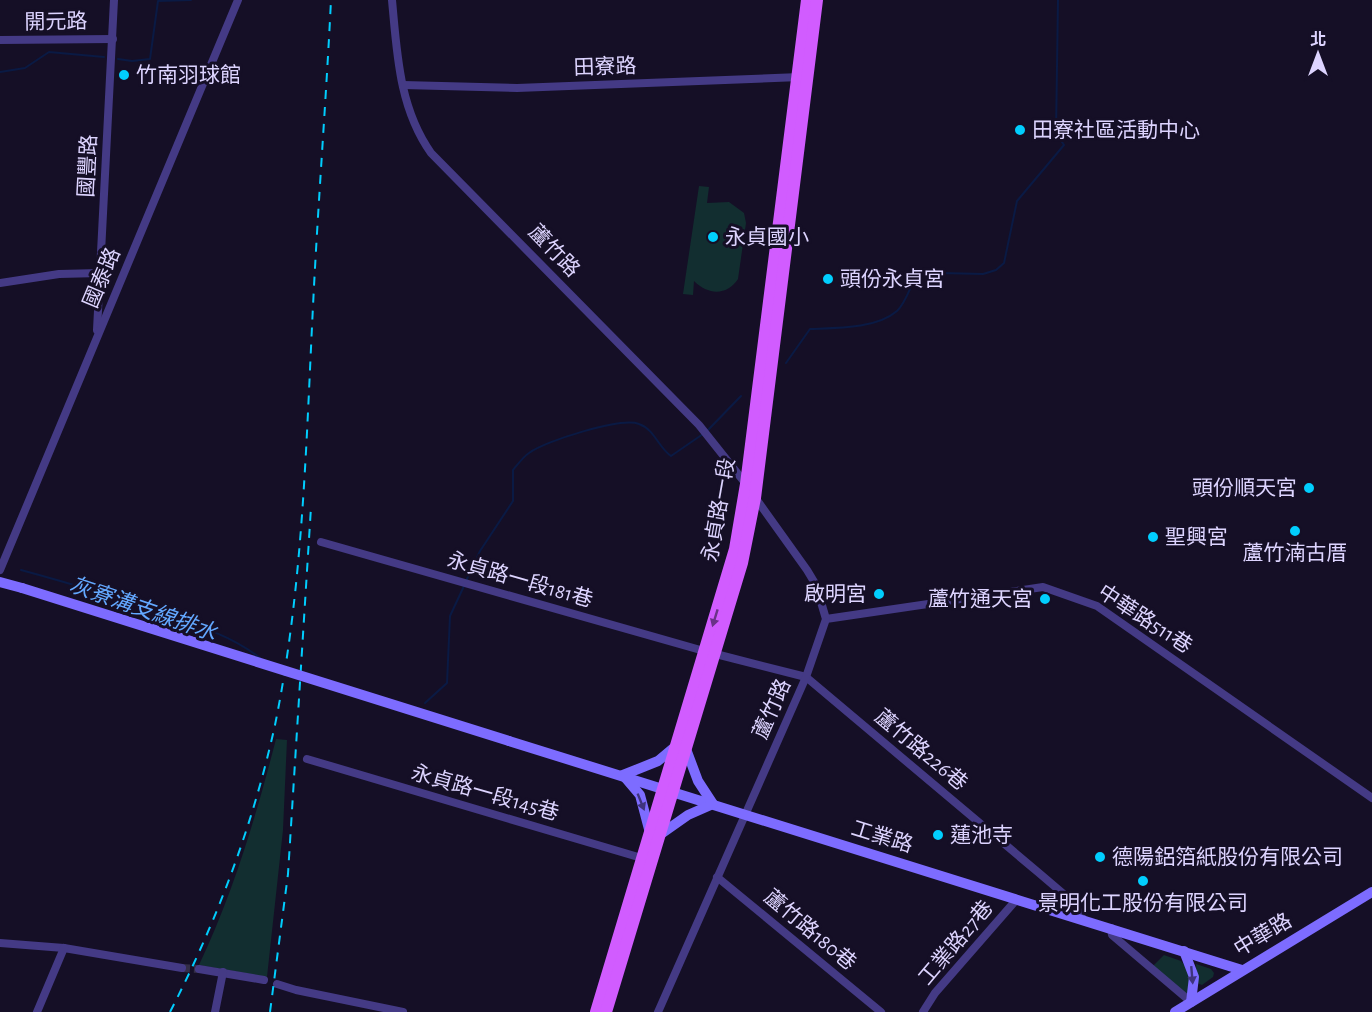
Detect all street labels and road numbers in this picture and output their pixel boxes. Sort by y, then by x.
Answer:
street label: 開元路 [24,10,88,33]
street label: 田寮路 [573,54,637,79]
street label: 國豐路 [75,134,100,198]
street label: 蘆竹路 [525,220,584,281]
street label: 國泰路 [79,245,124,311]
street label: 永貞路一段 [699,456,738,564]
street label: 永貞路一段181巷 [445,548,595,611]
street label: 中華路511巷 [1094,580,1196,657]
street label: 蘆竹路 [749,676,794,742]
street label: 蘆竹路226巷 [871,705,972,794]
street label: 永貞路一段145巷 [409,761,561,824]
street label: 工業路 [849,817,915,856]
street label: 蘆竹路180巷 [760,885,860,974]
street label: 工業路27巷 [914,896,997,989]
street label: 中華路 [1230,909,1295,960]

